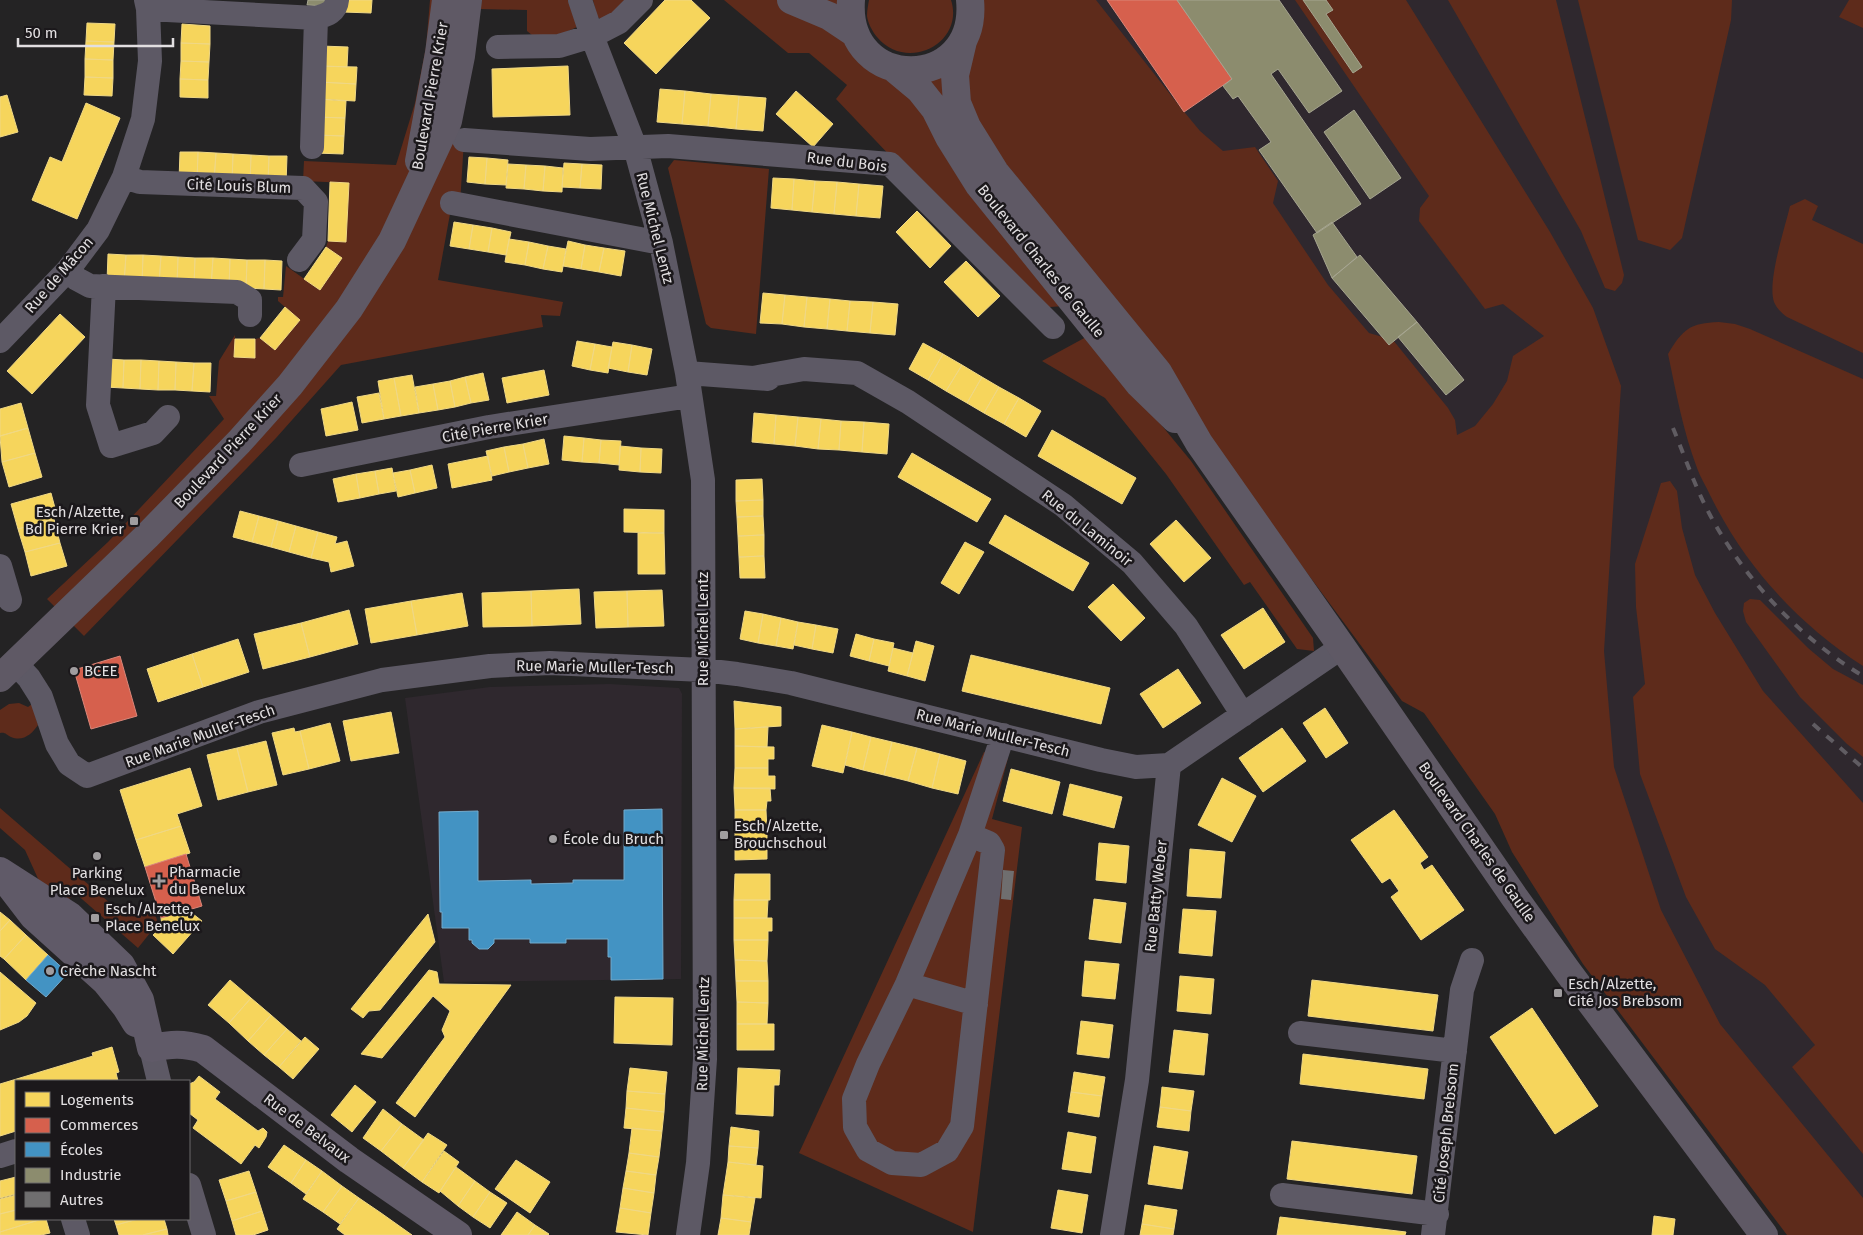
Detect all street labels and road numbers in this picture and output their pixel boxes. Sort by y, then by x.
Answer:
street label: Boulevard Pierre Krier [408,20,452,171]
street label: Rue du Bois [806,148,888,176]
street label: Rue Michel Lentz [632,170,678,286]
street label: Cité Louis Blum [186,175,292,197]
street label: Boulevard Charles de Gaulle [974,181,1108,341]
street label: Rue de Mâcon [21,233,97,317]
street label: Boulevard Pierre Krier [170,390,286,512]
street label: Cité Pierre Krier [441,410,550,446]
street label: Rue du Laminoir [1038,486,1136,570]
street label: Rue Michel Lentz [694,571,712,686]
street label: Rue Marie Muller-Tesch [516,657,674,677]
street label: Rue Marie Muller-Tesch [123,701,277,771]
street label: Rue Marie Muller-Tesch [914,705,1072,761]
street label: Boulevard Charles de Gaulle [1415,758,1539,926]
street label: Rue Batty Weber [1141,839,1171,953]
street label: Rue Michel Lentz [693,976,713,1091]
street label: Cité Joseph Brebsom [1430,1062,1462,1204]
street label: Rue de Belvaux [260,1090,354,1167]

